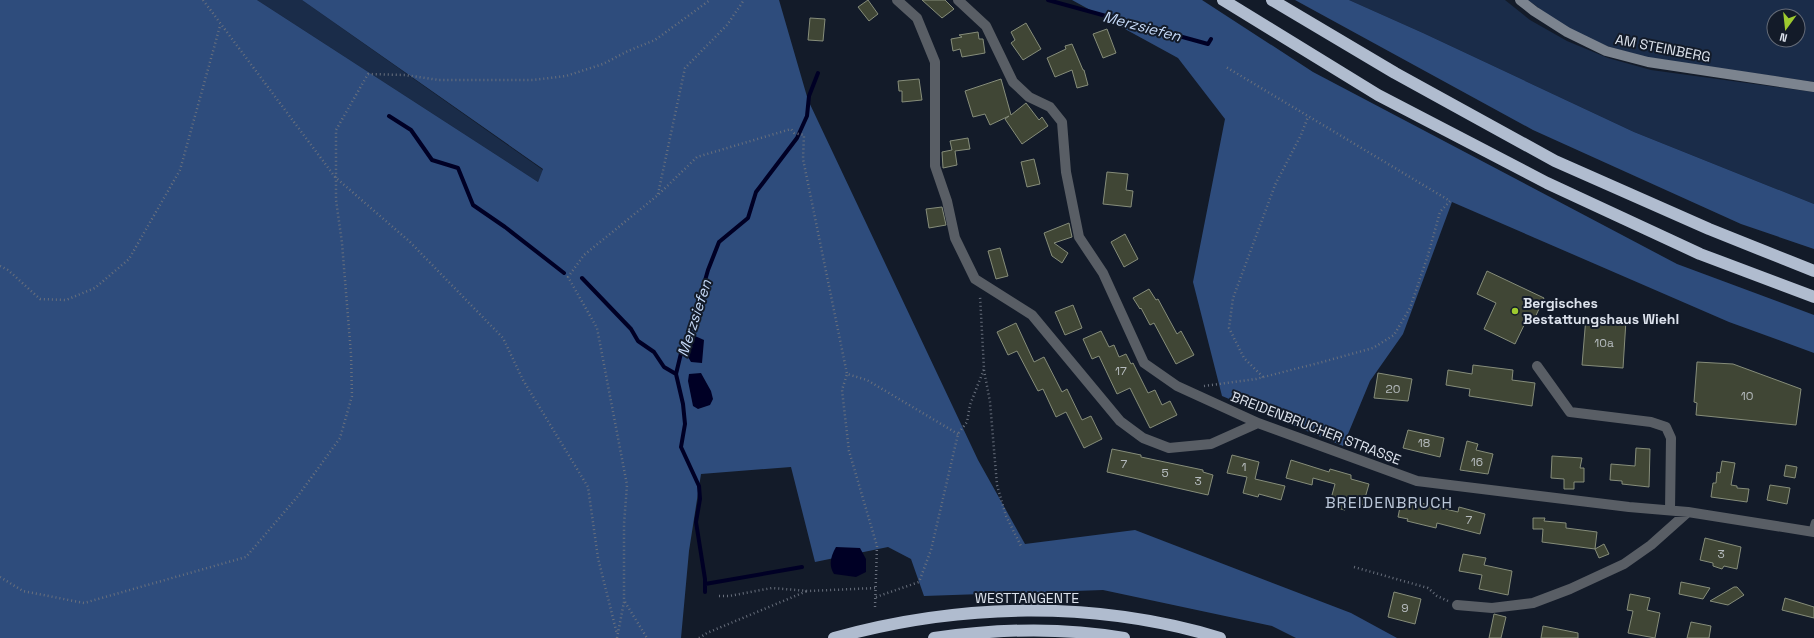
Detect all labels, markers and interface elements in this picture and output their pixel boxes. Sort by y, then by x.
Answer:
water label: Merzsiefen [1101,6,1184,46]
north arrow [1766,8,1806,48]
street label: AM STEINBERG [1614,30,1712,66]
text: N [1778,30,1789,45]
water label: Merzsiefen [673,276,716,359]
place label: Bergisches Bestattungshaus Wiehl [1523,294,1679,328]
marker: Bergisches Bestattungshaus Wiehl [1510,306,1520,316]
house number: 10a [1594,335,1614,351]
house number: 17 [1115,363,1127,379]
house number: 20 [1386,381,1400,397]
street label: BREIDENBRUCHER STRASSE [1228,387,1404,469]
house number: 10 [1741,388,1753,404]
house number: 18 [1418,435,1430,451]
house number: 16 [1471,454,1483,470]
house number: 7 [1121,456,1128,472]
house number: 1 [1241,459,1247,475]
house number: 5 [1161,465,1169,481]
house number: 3 [1194,473,1202,489]
district label: BREIDENBRUCH [1325,492,1453,513]
house number: 7 [1466,512,1473,528]
house number: 3 [1717,546,1725,562]
street label: WESTTANGENTE [975,589,1079,607]
house number: 9 [1401,600,1409,616]

